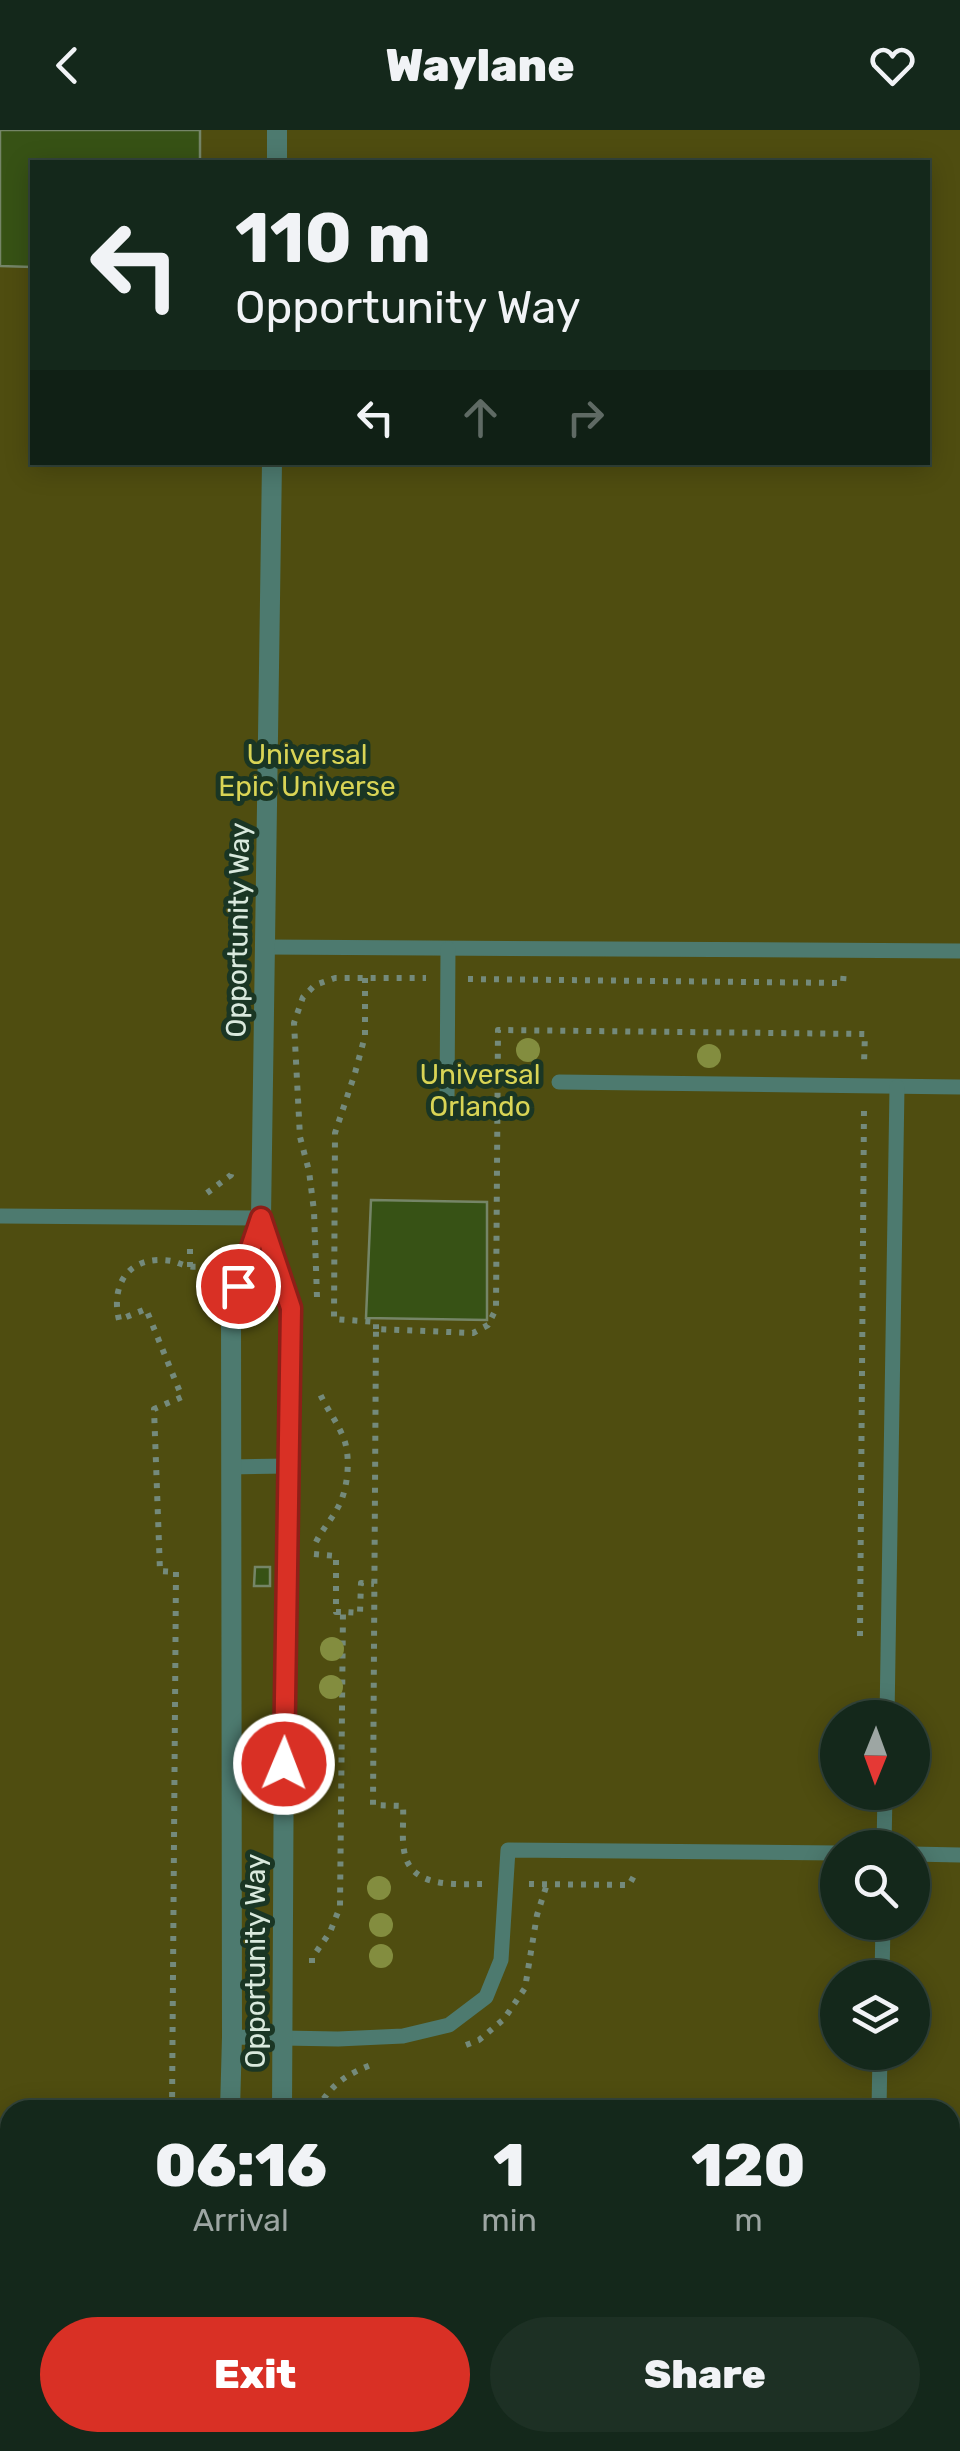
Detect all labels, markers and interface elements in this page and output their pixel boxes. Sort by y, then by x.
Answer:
icon: back [40,38,95,93]
icon: heart [865,38,920,93]
text: Waylane [385,39,575,92]
text: 110 m [235,197,431,280]
icon: left [70,200,200,330]
text: Opportunity Way [235,281,581,334]
icon: left [348,390,403,445]
icon: ahead [453,390,508,445]
icon: right [558,390,613,445]
park label: Universal Epic Universe [218,738,396,803]
street label: Opportunity Way [220,822,256,1038]
park label: Universal Orlando [419,1058,541,1123]
pin [196,1244,281,1329]
icon: arrive [211,1259,266,1314]
north arrow [820,1700,930,1810]
map controls [820,1700,930,2070]
position arrow [232,1712,336,1816]
button: search [820,1830,930,1940]
street label: Opportunity Way [239,1853,272,2069]
button: layers [820,1960,930,2070]
text: 06:16 [154,2130,327,2201]
text: 1 [493,2130,525,2201]
text: 120 [691,2130,806,2201]
text: Arrival [193,2201,289,2239]
text: min [481,2201,537,2239]
text: m [734,2201,763,2239]
button: Exit [40,2317,470,2432]
button: Share [490,2317,920,2432]

